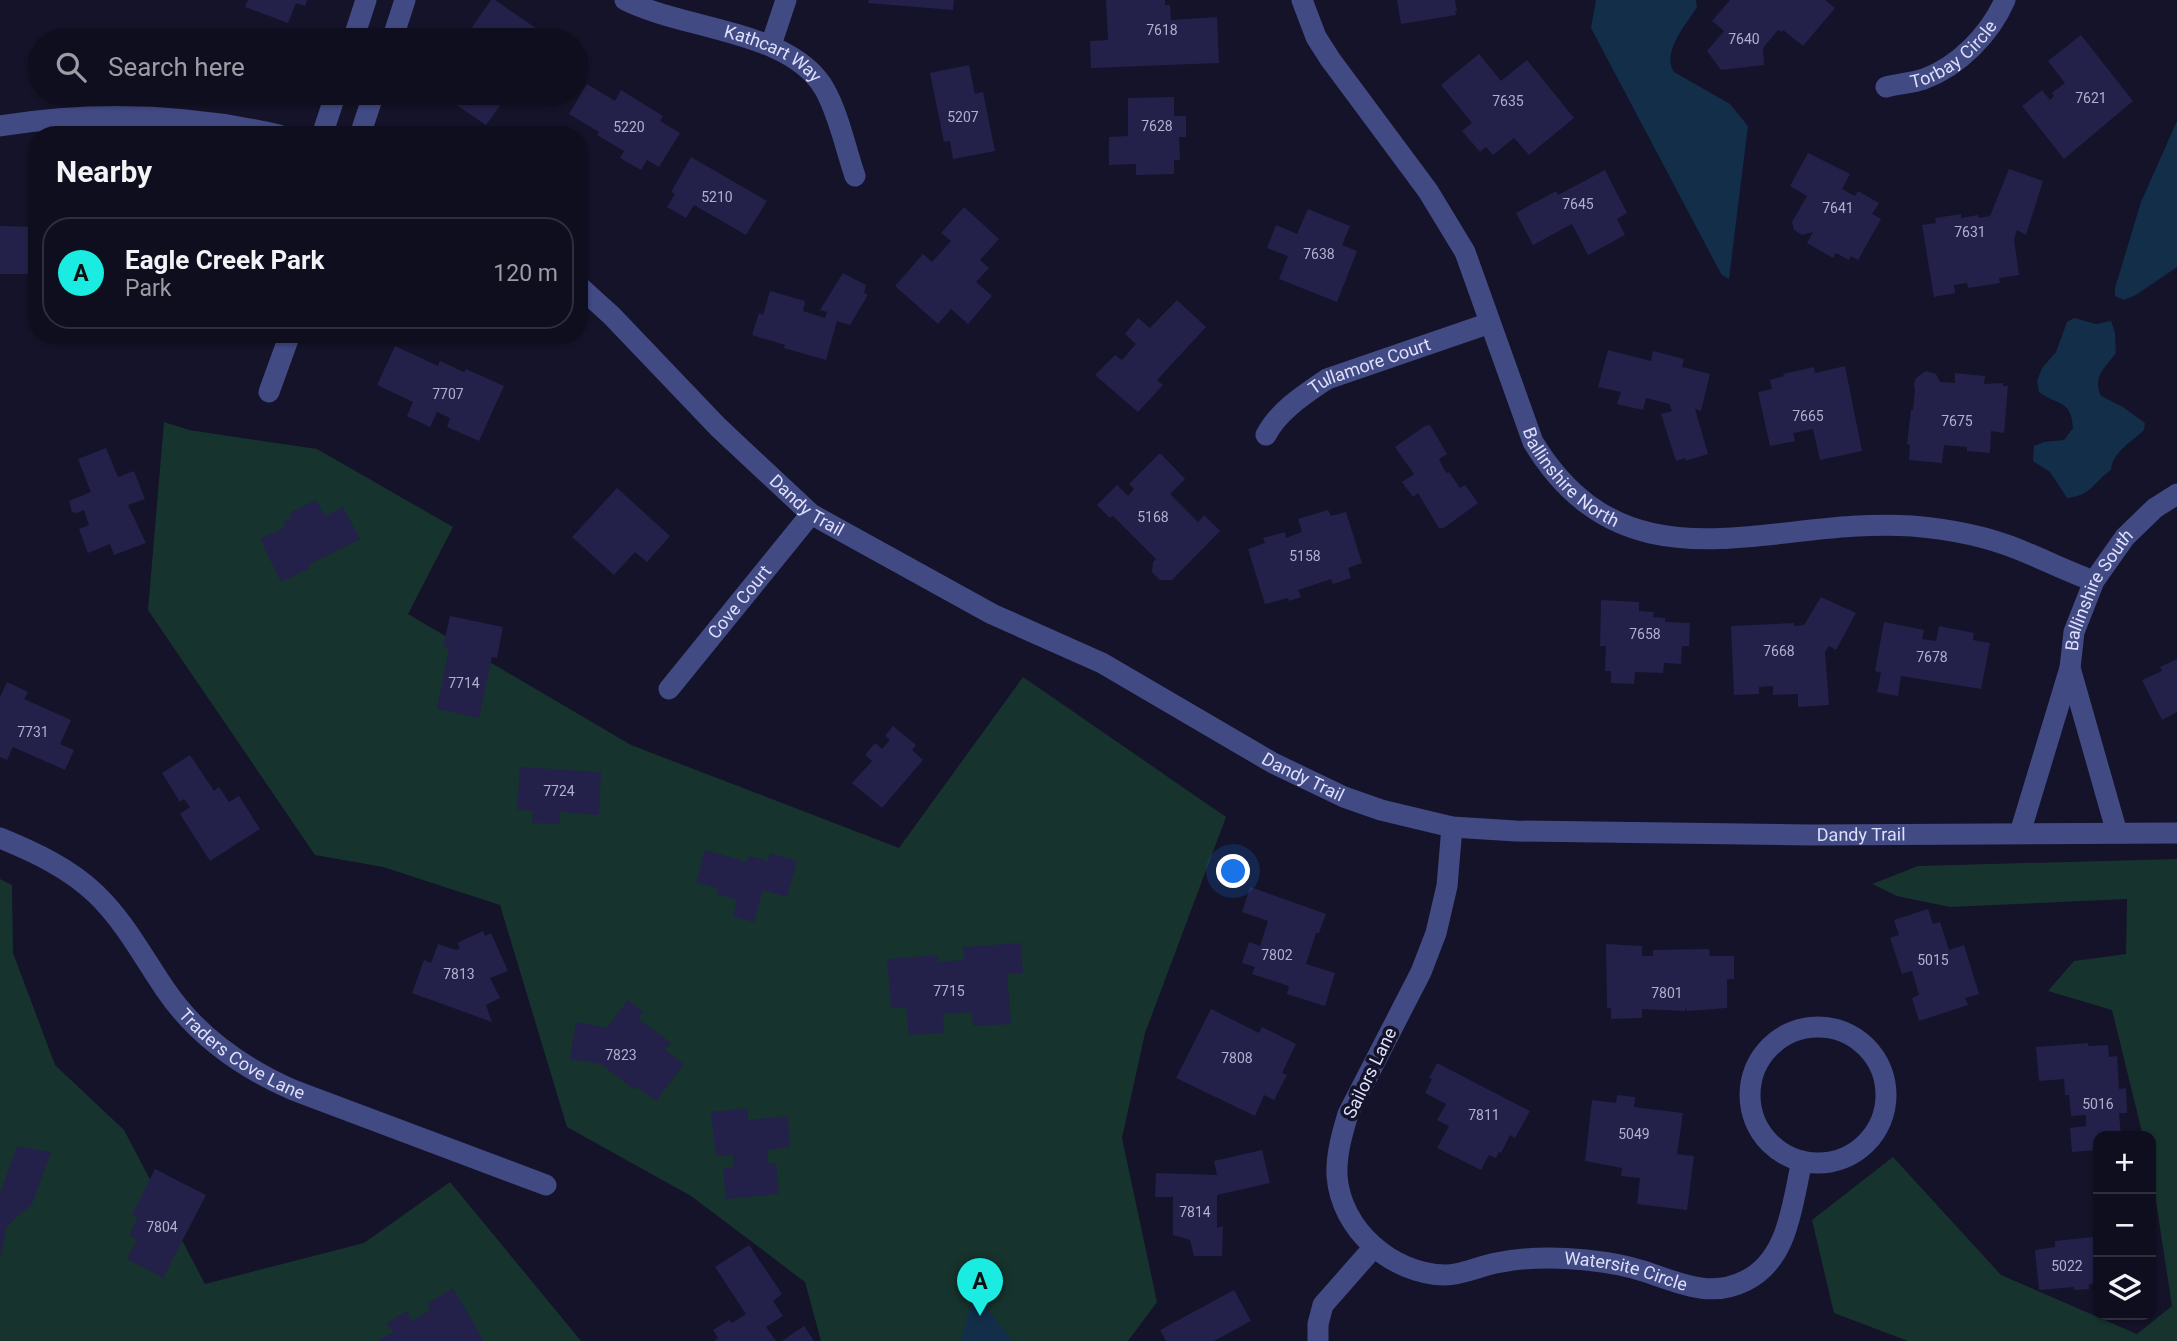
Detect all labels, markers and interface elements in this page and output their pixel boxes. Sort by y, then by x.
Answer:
street label: Torbay Circle [1908,16,2001,92]
street label: Kathcart Way [722,20,827,86]
house number: 7618 [1146,22,1178,38]
search box [28,28,588,105]
house number: 7640 [1728,31,1760,47]
icon: search [52,48,90,86]
text: Search here [108,52,245,82]
house number: 7621 [2075,90,2107,106]
house number: 7635 [1492,93,1524,109]
house number: 5207 [947,109,979,125]
house number: 7628 [1141,118,1173,134]
house number: 5220 [613,119,645,135]
text: Nearby [56,154,152,189]
house number: 5210 [701,189,733,205]
house number: 7645 [1562,196,1594,212]
house number: 7641 [1822,200,1854,216]
house number: 7631 [1954,224,1986,240]
text: Eagle Creek Park [125,245,324,275]
house number: 7638 [1303,246,1335,262]
text: A [73,260,89,287]
text: 120 m [493,260,558,287]
text: Park [125,275,171,302]
street label: Tullamore Court [1304,333,1433,398]
house number: 7707 [432,386,464,402]
house number: 7665 [1792,408,1824,424]
house number: 7675 [1941,413,1973,429]
street label: Ballinshire North [1519,424,1623,531]
street label: Dandy Trail [766,470,848,540]
house number: 5168 [1137,509,1169,525]
street label: Ballinshire South [2061,524,2137,652]
house number: 5158 [1289,548,1321,564]
street label: Cove Court [703,561,775,643]
house number: 7658 [1629,626,1661,642]
house number: 7668 [1763,643,1795,659]
house number: 7678 [1916,649,1948,665]
house number: 7714 [448,675,480,691]
house number: 7731 [17,724,49,740]
street label: Dandy Trail [1258,748,1348,806]
house number: 7724 [543,783,575,799]
street label: Dandy Trail [1817,823,1906,845]
your location [1216,854,1250,888]
house number: 7802 [1261,947,1293,963]
house number: 5015 [1917,952,1949,968]
house number: 7813 [443,966,475,982]
house number: 7715 [933,983,965,999]
house number: 7801 [1651,985,1683,1001]
street label: Traders Cove Lane [175,1004,308,1103]
street label: Sailors Lane [1339,1024,1401,1122]
house number: 7823 [605,1047,637,1063]
house number: 7808 [1221,1050,1253,1066]
house number: 5016 [2082,1096,2114,1112]
house number: 7811 [1468,1107,1500,1123]
house number: 5049 [1618,1126,1650,1142]
map controls [2093,1131,2156,1320]
button: + [2093,1131,2156,1194]
button: − [2093,1194,2156,1257]
house number: 7814 [1179,1204,1211,1220]
house number: 7804 [146,1219,178,1235]
street label: Watersite Circle [1564,1247,1690,1295]
button: layers [2093,1257,2156,1320]
pin: A [957,1258,1003,1316]
house number: 5022 [2051,1258,2083,1274]

